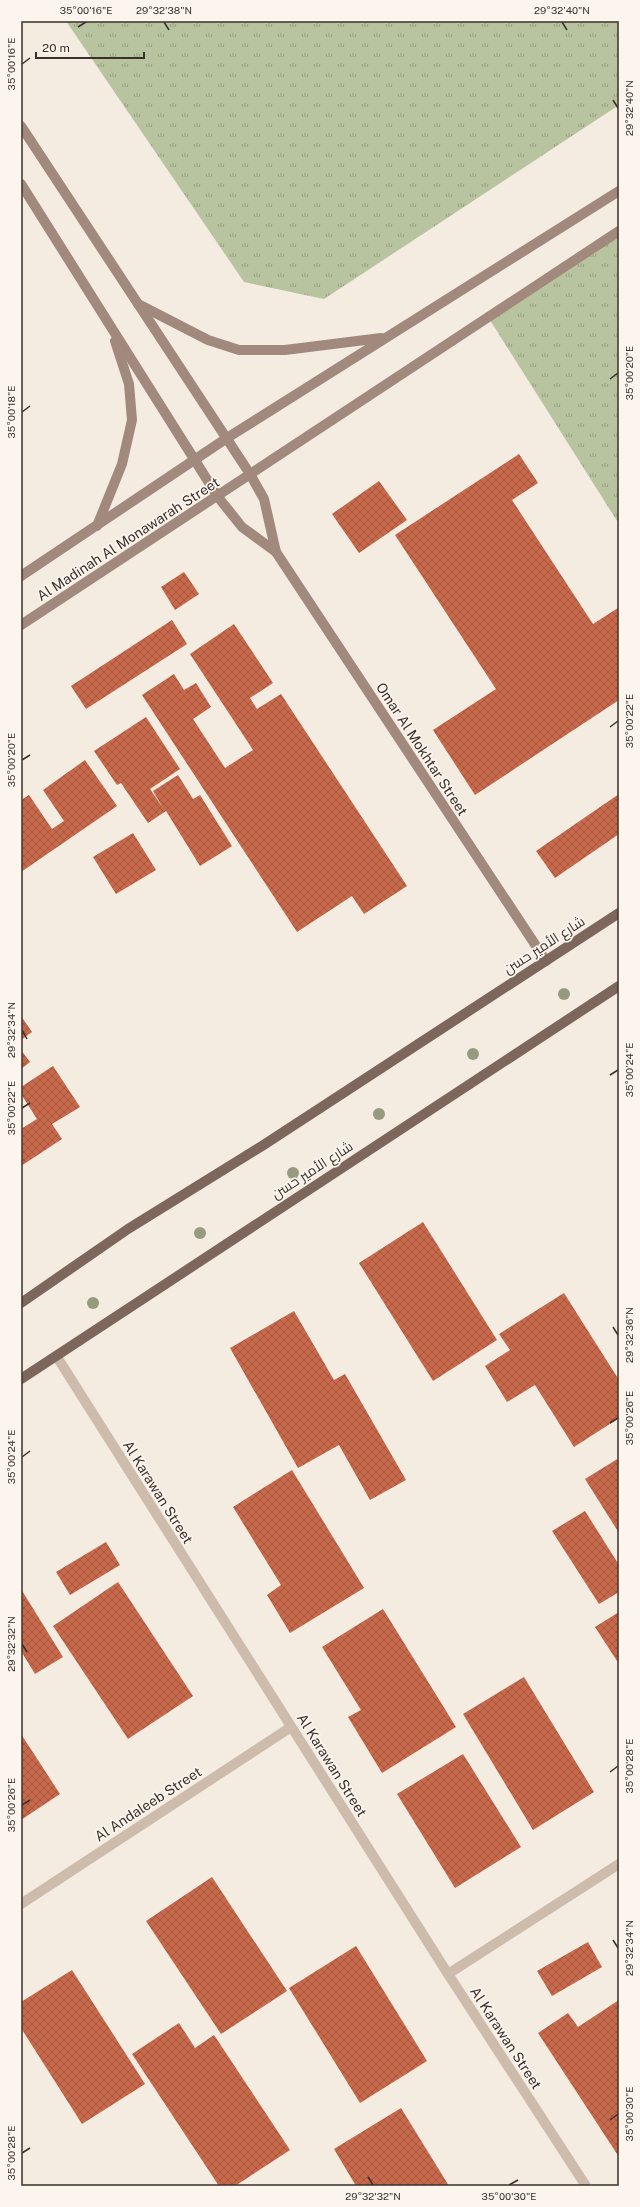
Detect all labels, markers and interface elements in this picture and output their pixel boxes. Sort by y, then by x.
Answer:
text: 35°00'16"E [60,4,112,16]
text: 29°32'38"N [136,4,192,16]
text: 29°32'40"N [534,4,590,16]
scale bar [36,34,144,60]
text: 35°00'16"E [5,38,17,90]
text: 20 m [42,41,70,55]
text: 29°32'40"N [623,80,635,136]
text: 35°00'20"E [623,346,635,400]
text: 35°00'18"E [5,386,17,439]
street label: Al Madinah Al Monawarah Street [34,474,222,604]
street label: Omar Al Mokhtar Street [373,680,471,818]
text: 35°00'22"E [623,694,635,748]
text: 35°00'20"E [5,733,17,787]
street label: شارع الأمير حسن [500,913,588,978]
text: 29°32'34"N [5,1002,17,1058]
text: 35°00'24"E [623,1043,635,1097]
text: 35°00'22"E [5,1081,17,1135]
street label: شارع الأمير حسن [268,1138,356,1203]
text: 29°32'36"N [623,1307,635,1363]
text: 35°00'26"E [623,1391,635,1445]
text: 35°00'24"E [5,1430,17,1484]
street label: Al Karawan Street [120,1438,196,1546]
text: 29°32'32"N [5,1616,17,1672]
street label: Al Karawan Street [294,1711,370,1819]
text: 35°00'28"E [623,1739,635,1793]
street label: Al Andaleeb Street [92,1764,204,1844]
text: 35°00'26"E [5,1778,17,1832]
text: 29°32'34"N [623,1920,635,1976]
street label: Al Karawan Street [467,1984,545,2092]
text: 35°00'30"E [623,2087,635,2141]
text: 35°00'28"E [5,2126,17,2180]
text: 29°32'32"N [345,2190,401,2202]
text: 35°00'30"E [482,2190,536,2202]

